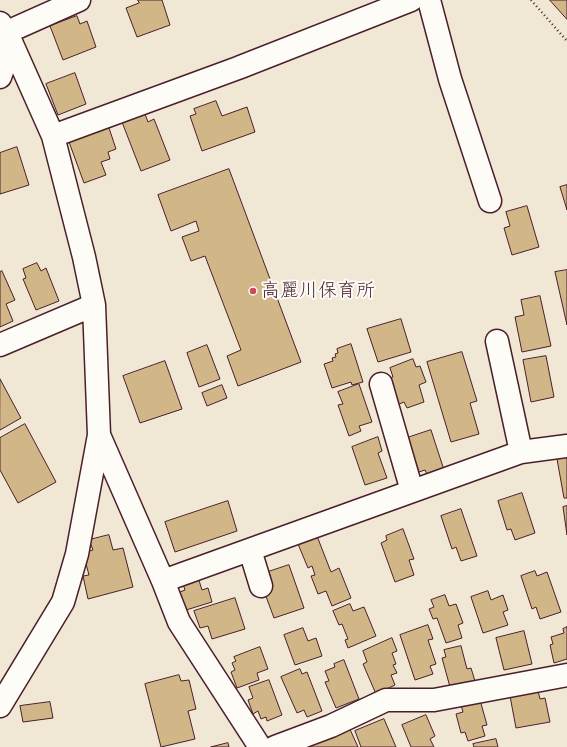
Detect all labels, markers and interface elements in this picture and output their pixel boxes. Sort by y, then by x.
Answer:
place label: 高麗川保育所 [261,280,375,302]
marker: 高麗川保育所 [248,286,258,296]

